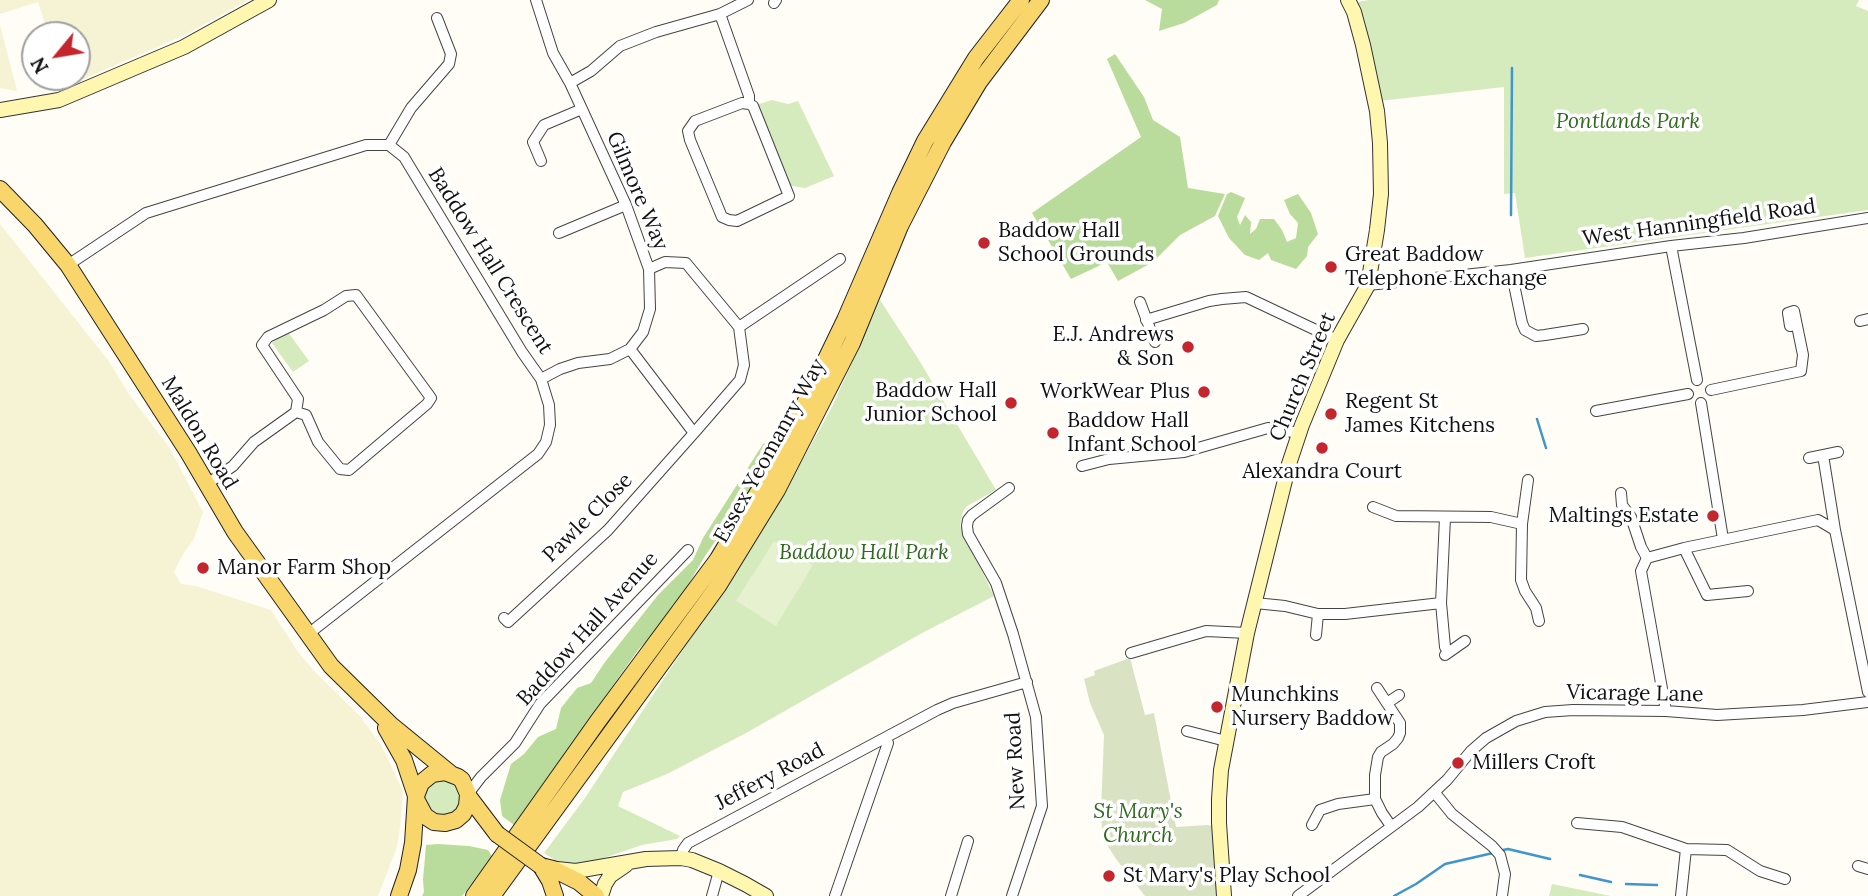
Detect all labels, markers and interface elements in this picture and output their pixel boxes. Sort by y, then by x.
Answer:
north arrow [21,21,91,91]
text: N [25,53,54,78]
park label: Pontlands Park [1556,109,1700,135]
street label: Gilmore Way [601,128,673,254]
street label: Baddow Hall Crescent [422,163,558,359]
street label: West Hanningfield Road [1581,194,1817,252]
place label: Baddow Hall School Grounds [998,218,1154,268]
marker: Baddow Hall School Grounds [976,235,992,251]
place label: Great Baddow Telephone Exchange [1345,242,1547,292]
marker: Great Baddow Telephone Exchange [1323,259,1339,275]
street label: Church Street [1265,309,1341,445]
place label: E.J. Andrews & Son [1052,322,1174,372]
marker: E.J. Andrews & Son [1180,339,1196,355]
street label: Essex Yeomanry Way [709,355,831,547]
street label: Maldon Road [155,372,243,494]
place label: Baddow Hall Junior School [865,378,997,428]
place label: WorkWear Plus [1040,379,1190,405]
marker: WorkWear Plus [1196,384,1212,400]
place label: Regent St James Kitchens [1345,389,1495,439]
marker: Baddow Hall Junior School [1003,395,1019,411]
marker: Regent St James Kitchens [1323,406,1339,422]
place label: Baddow Hall Infant School [1067,408,1197,458]
marker: Baddow Hall Infant School [1045,425,1061,441]
marker: Alexandra Court [1314,440,1330,456]
place label: Alexandra Court [1242,459,1402,485]
street label: Pawle Close [538,468,638,568]
place label: Maltings Estate [1548,503,1699,529]
marker: Maltings Estate [1705,508,1721,524]
park label: Baddow Hall Park [779,540,949,566]
street label: Baddow Hall Avenue [512,547,664,711]
place label: Manor Farm Shop [217,555,391,581]
marker: Manor Farm Shop [195,560,211,576]
street label: Vicarage Lane [1566,680,1704,708]
place label: Munchkins Nursery Baddow [1231,682,1394,732]
marker: Munchkins Nursery Baddow [1209,699,1225,715]
street label: New Road [1001,711,1031,811]
street label: Jeffery Road [711,738,829,816]
place label: Millers Croft [1472,750,1596,776]
marker: Millers Croft [1450,755,1466,771]
park label: St Mary's Church [1093,799,1183,849]
place label: St Mary's Play School [1123,863,1330,889]
marker: St Mary's Play School [1101,868,1117,884]

